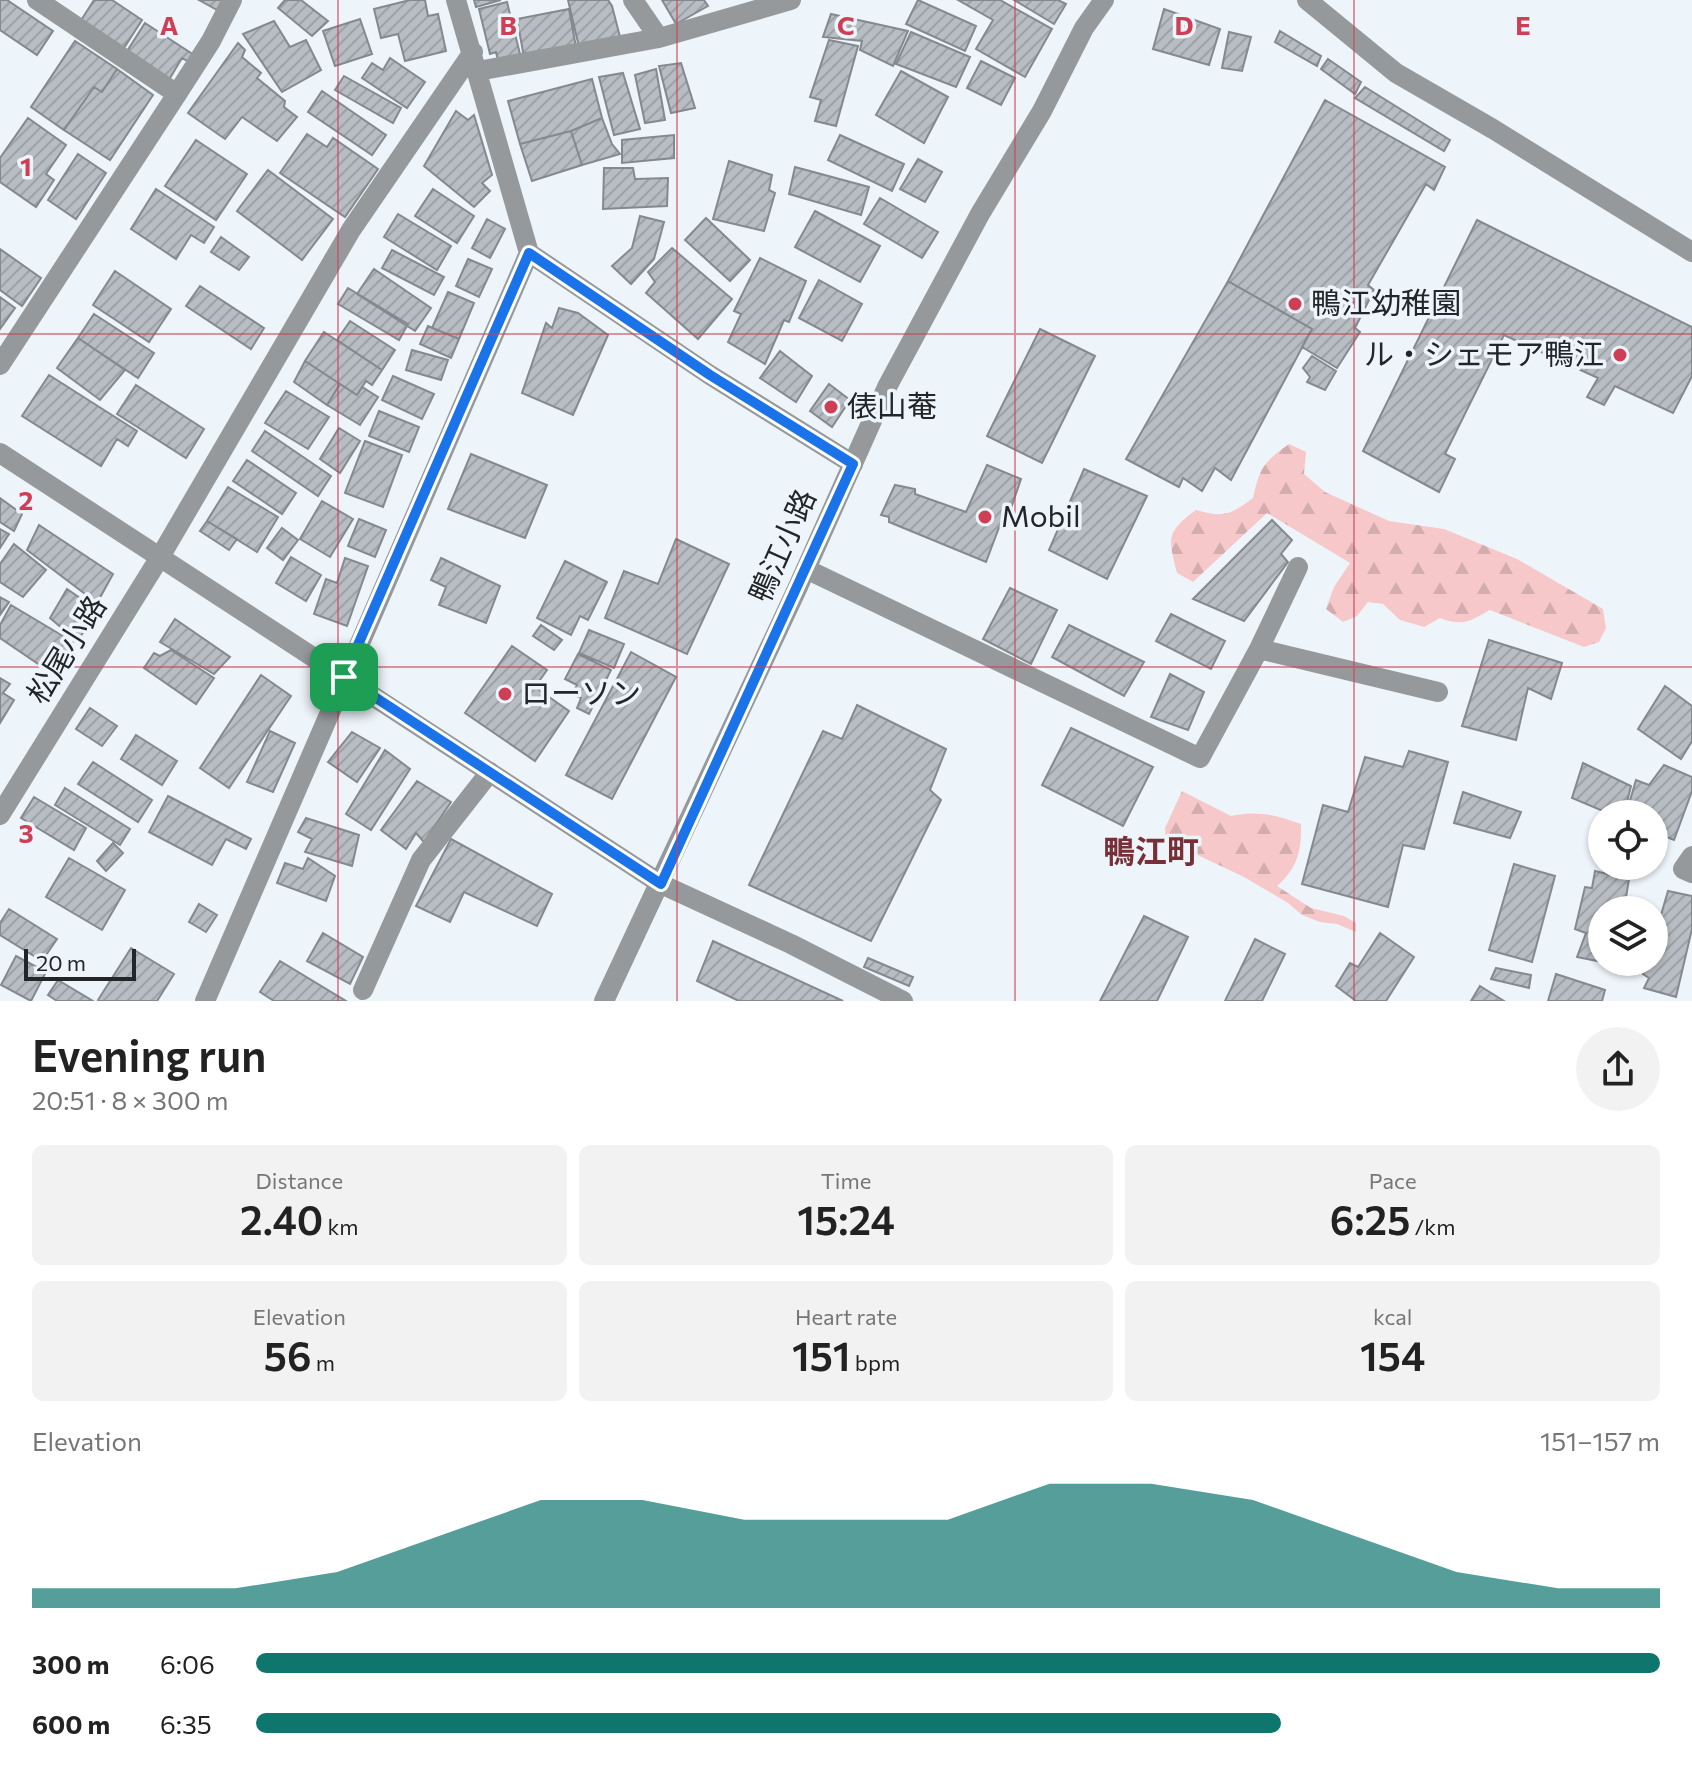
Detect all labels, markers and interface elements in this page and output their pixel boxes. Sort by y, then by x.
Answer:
text: A [160,9,179,40]
text: B [499,9,517,40]
text: C [837,9,855,40]
text: D [1174,9,1194,40]
text: E [1515,9,1531,40]
text: 1 [20,150,32,181]
place label: 鴨江幼稚園 [1311,283,1461,320]
marker: 鴨江幼稚園 [1286,295,1304,313]
place label: ル・シェモア鴨江 [1364,334,1604,371]
marker: ル・シェモア鴨江 [1611,346,1629,364]
place label: 俵山菴 [847,386,937,423]
marker: 俵山菴 [822,398,840,416]
street label: 鴨江小路 [739,483,822,607]
text: 2 [19,484,33,515]
place label: Mobil [1001,496,1081,533]
marker: Mobil [976,508,994,526]
street label: 松尾小路 [17,588,112,709]
pin [310,643,378,711]
icon: arrive [322,655,366,699]
place label: ローソン [521,673,641,710]
marker: ローソン [496,685,514,703]
map controls [1588,800,1668,976]
button: locate [1588,800,1668,880]
text: 3 [18,817,34,848]
district label: 鴨江町 [1103,830,1199,870]
button: layers [1588,896,1668,976]
scale bar [24,945,136,981]
text: 20 m [36,949,86,976]
text: Evening run [32,1027,266,1081]
button: share [1576,1027,1660,1111]
text: 20:51 · 8 × 300 m [32,1084,228,1115]
text: Distance [256,1167,343,1194]
text: Time [821,1167,871,1194]
text: Pace [1369,1167,1417,1194]
text: 2.40 [240,1194,323,1243]
text: 15:24 [797,1194,895,1243]
text: 6:25 [1330,1194,1410,1243]
text: km [323,1213,359,1240]
text: /km [1410,1213,1455,1240]
text: Elevation [253,1303,346,1330]
text: Heart rate [795,1303,897,1330]
text: kcal [1373,1303,1412,1330]
text: 56 [264,1330,311,1379]
text: 151 [792,1330,851,1379]
text: 154 [1360,1330,1425,1379]
text: m [311,1349,335,1376]
text: bpm [851,1349,900,1376]
text: Elevation [32,1425,142,1456]
text: 151–157 m [1540,1425,1660,1456]
text: 300 m [32,1648,109,1679]
text: 6:06 [160,1648,215,1679]
text: 600 m [32,1708,110,1739]
text: 6:35 [160,1708,212,1739]

